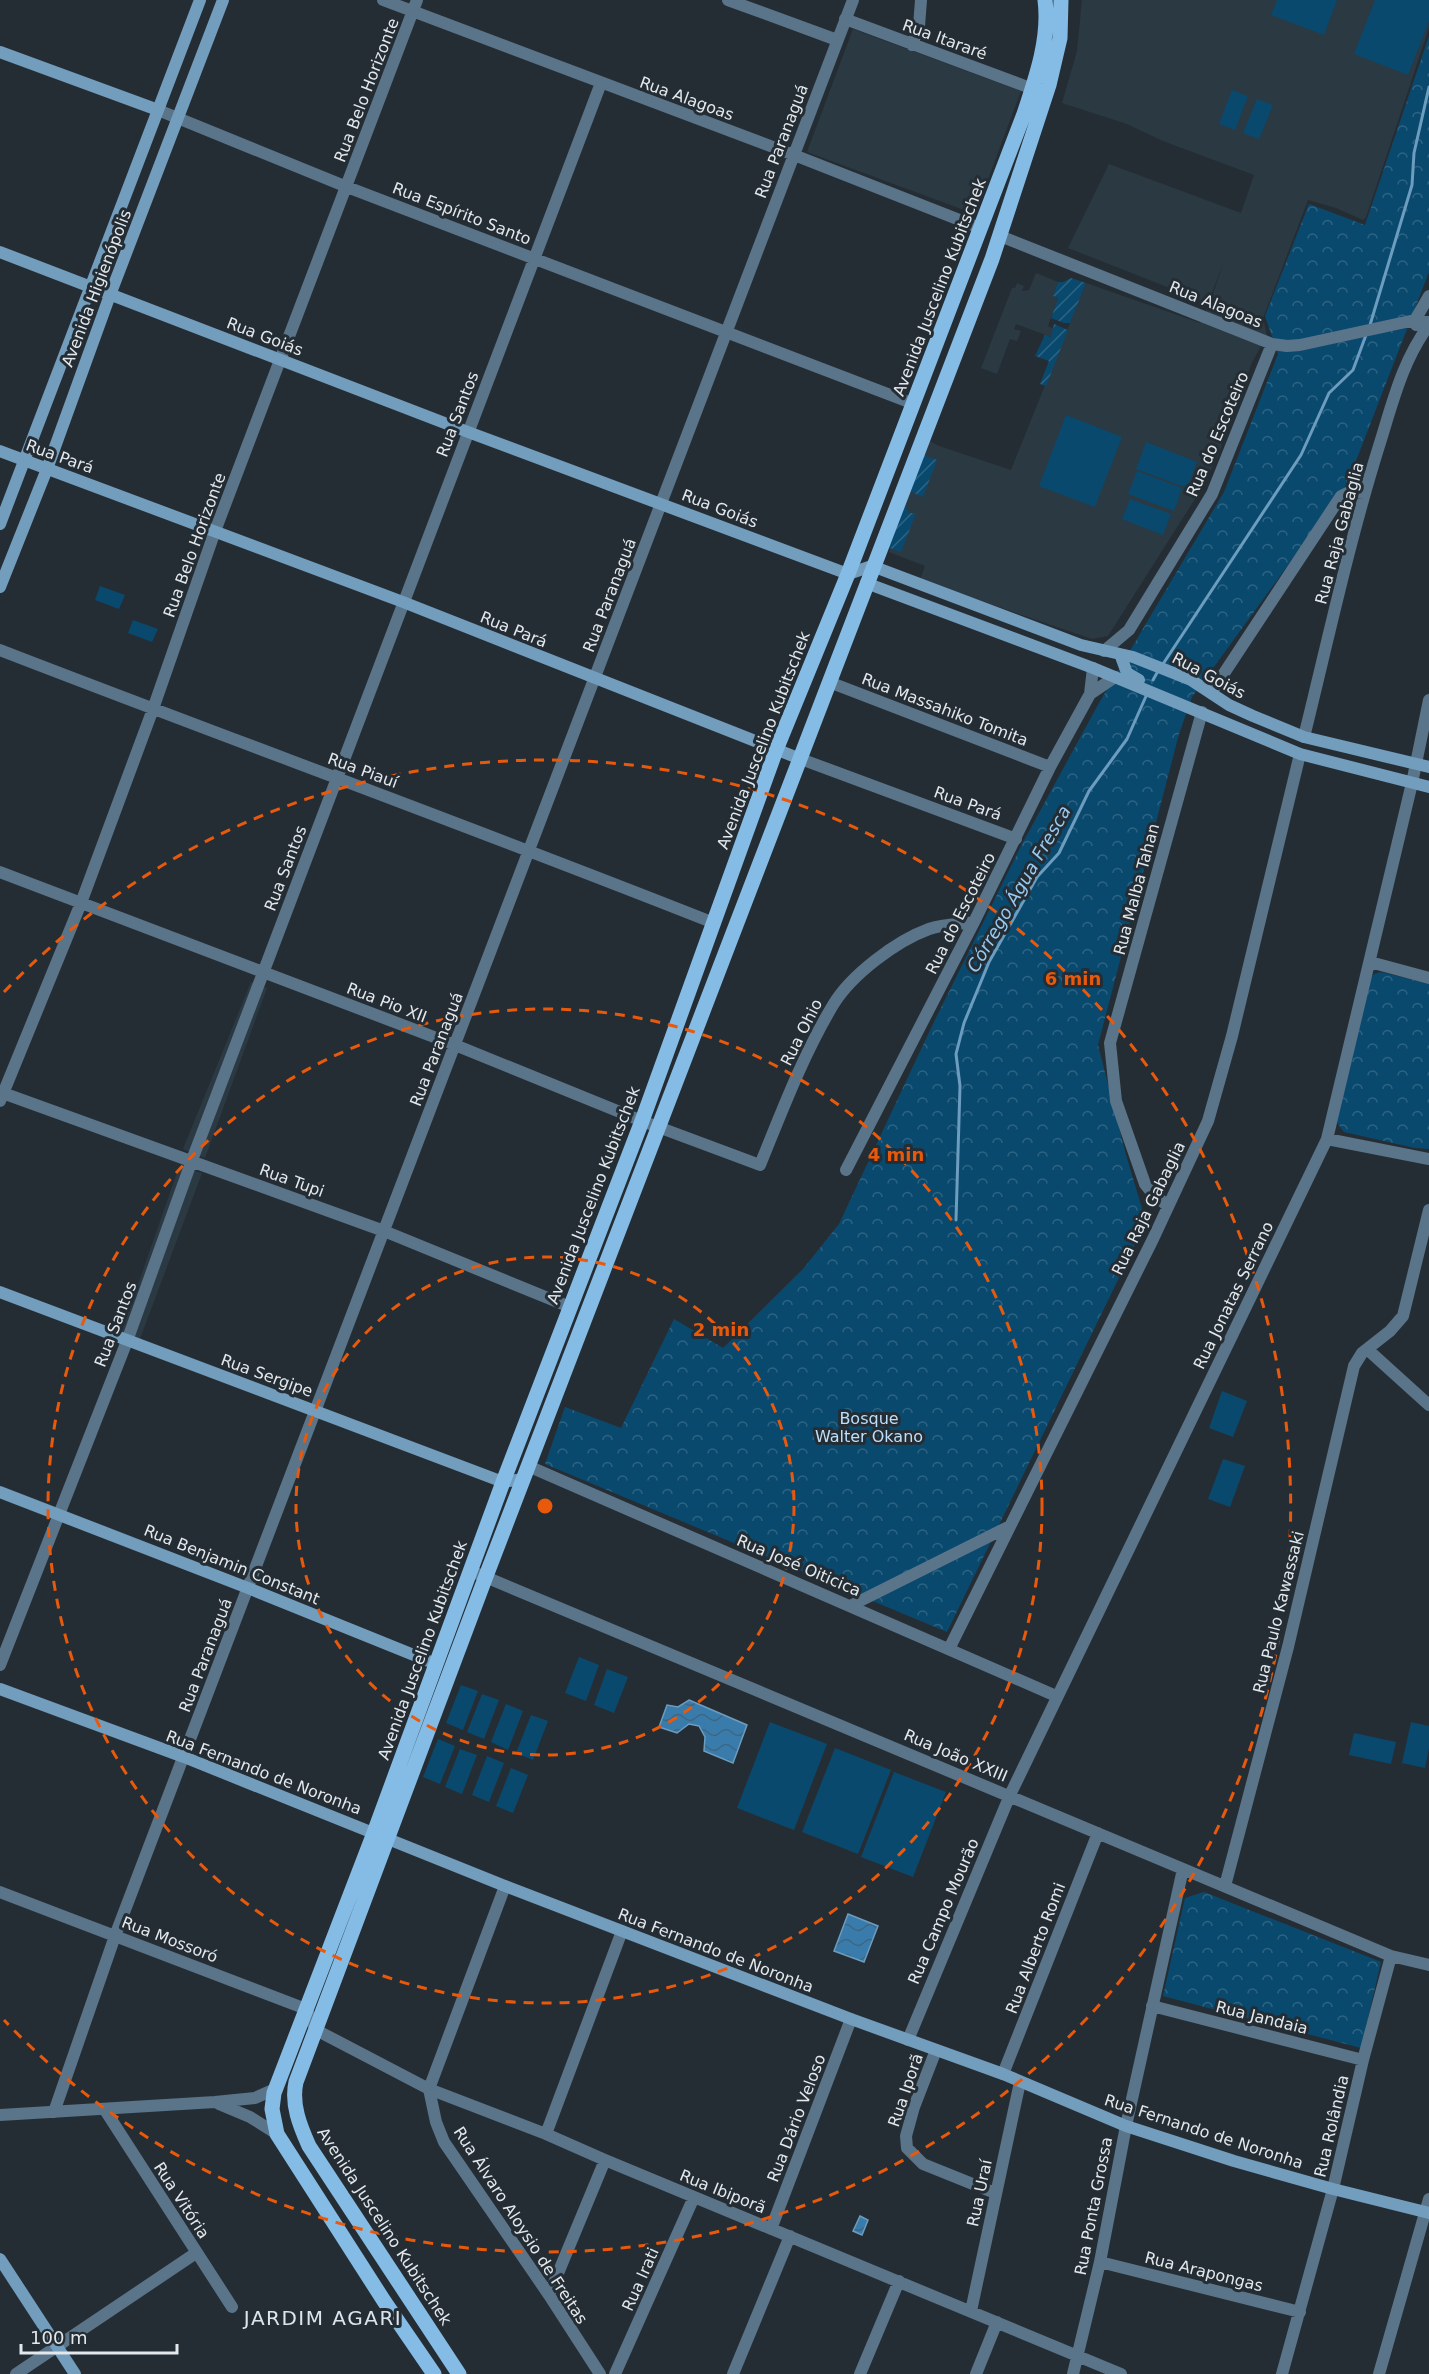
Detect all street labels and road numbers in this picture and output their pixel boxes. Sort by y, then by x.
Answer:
street label: Rua Belo Horizonte [330,15,403,165]
street label: Rua Itararé [900,15,990,64]
street label: Rua Alagoas [637,73,736,124]
street label: Rua Paranaguá [751,81,812,201]
street label: Avenida Juscelino Kubitschek [889,175,990,399]
street label: Rua Espírito Santo [390,178,534,249]
street label: Avenida Higienópolis [58,207,135,370]
street label: Rua Alagoas [1166,277,1265,332]
street label: Rua Goiás [224,313,306,360]
street label: Rua Santos [432,369,482,460]
street label: Rua do Escoteiro [1183,369,1252,500]
street label: Rua Pará [23,435,96,477]
street label: Rua Raja Gabaglia [1311,460,1368,606]
street label: Rua Belo Horizonte [159,470,230,620]
street label: Rua Goiás [679,485,761,532]
street label: Rua Paranaguá [579,535,640,655]
street label: Rua Pará [478,607,550,651]
street label: Avenida Juscelino Kubitschek [713,628,814,852]
street label: Rua Goiás [1169,648,1249,703]
street label: Rua Massahiko Tomita [859,669,1031,750]
street label: Rua Piauí [325,749,401,792]
street label: Rua Pará [931,782,1004,824]
street label: Rua Malba Tahan [1110,821,1163,957]
street label: Rua Santos [260,823,310,914]
street label: Rua do Escoteiro [922,849,999,977]
street label: Rua Pio XII [344,978,430,1026]
street label: Rua Paranaguá [406,989,467,1109]
street label: Rua Ohio [777,996,826,1069]
street label: Avenida Juscelino Kubitschek [543,1083,644,1307]
street label: Rua Raja Gabaglia [1108,1138,1189,1278]
street label: Rua Tupi [257,1160,327,1201]
street label: Rua Jonatas Serrano [1189,1218,1277,1372]
street label: Rua Santos [90,1279,140,1370]
street label: Rua Sergipe [218,1350,315,1401]
street label: Rua Benjamin Constant [141,1520,322,1608]
street label: Rua Paulo Kawassaki [1249,1529,1308,1695]
street label: Rua José Oiticica [734,1531,864,1600]
street label: Avenida Juscelino Kubitschek [374,1537,471,1762]
street label: Rua Paranaguá [175,1595,236,1715]
street label: Rua João XXIII [901,1725,1010,1786]
street label: Rua Fernando de Noronha [163,1726,364,1819]
street label: Rua Campo Mourão [904,1835,983,1987]
street label: Rua Alberto Romi [1002,1880,1069,2016]
street label: Rua Fernando de Noronha [615,1904,816,1997]
street label: Rua Mossoró [119,1912,221,1967]
street label: Rua Jandaia [1214,1997,1310,2038]
street label: Rua Iporã [884,2051,927,2129]
street label: Rua Dário Veloso [763,2052,830,2185]
street label: Rua Rolândia [1310,2073,1352,2179]
street label: Rua Fernando de Noronha [1102,2090,1306,2173]
street label: Rua Álvaro Aloysio de Freitas [450,2123,592,2328]
street label: Avenida Juscelino Kubitschek [313,2124,456,2329]
street label: Rua Ponta Grossa [1071,2135,1116,2277]
street label: Rua Uraí [963,2157,996,2228]
street label: Rua Vitória [150,2158,213,2242]
street label: Rua Ibiporã [677,2166,769,2217]
street label: Rua Irati [618,2245,663,2314]
street label: Rua Arapongas [1143,2248,1265,2295]

